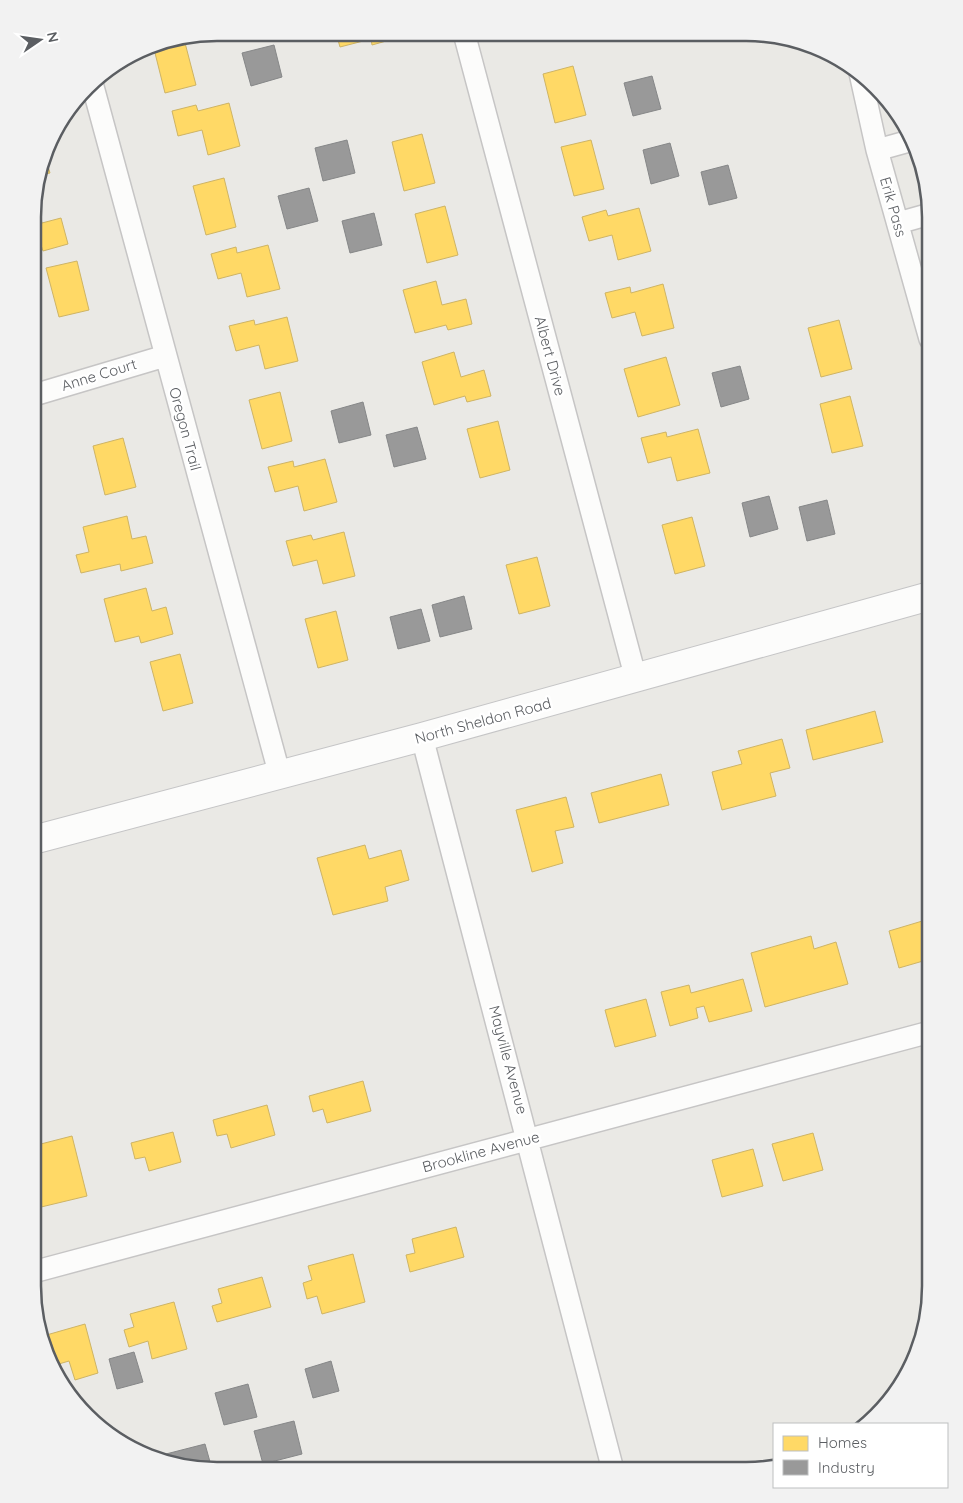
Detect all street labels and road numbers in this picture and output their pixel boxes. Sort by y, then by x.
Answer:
street label: Erik Pass [876,175,911,239]
street label: Albert Drive [531,314,570,398]
street label: Anne Court [59,354,139,395]
street label: Oregon Trail [165,385,206,473]
street label: North Sheldon Road [413,693,553,748]
street label: Mayville Avenue [485,1003,532,1116]
street label: Brookline Avenue [420,1127,542,1176]

